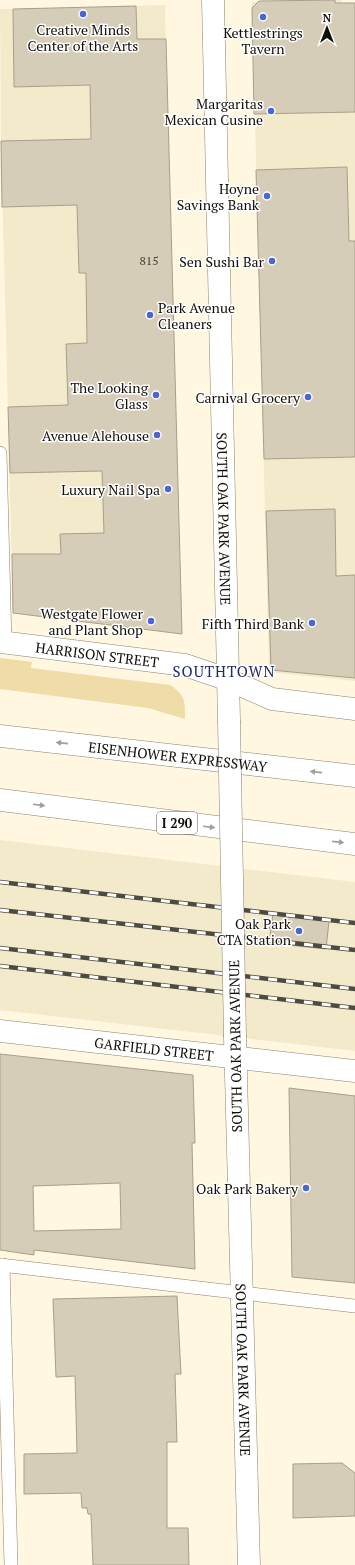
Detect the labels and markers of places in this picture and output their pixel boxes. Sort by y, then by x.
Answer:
marker: Creative Minds Center of the Arts [78,9,88,19]
marker: Kettlestrings Tavern [258,12,268,22]
place label: Creative Minds Center of the Arts [28,20,138,55]
place label: Kettlestrings Tavern [223,23,303,58]
place label: Margaritas Mexican Cusine [165,94,263,129]
marker: Margaritas Mexican Cusine [266,106,276,116]
place label: Hoyne Savings Bank [177,179,260,214]
marker: Hoyne Savings Bank [262,191,272,201]
place label: Sen Sushi Bar [179,252,265,271]
marker: Sen Sushi Bar [267,256,277,266]
place label: Park Avenue Cleaners [158,298,235,333]
marker: Park Avenue Cleaners [145,310,155,320]
place label: The Looking Glass [70,378,149,413]
place label: Carnival Grocery [195,388,301,407]
marker: The Looking Glass [151,390,161,400]
marker: Carnival Grocery [303,392,313,402]
place label: Avenue Alehouse [42,426,149,445]
marker: Avenue Alehouse [152,430,162,440]
place label: Luxury Nail Spa [61,480,160,499]
marker: Luxury Nail Spa [163,484,173,494]
place label: Westgate Flower and Plant Shop [41,604,144,639]
place label: Fifth Third Bank [202,614,305,633]
marker: Westgate Flower and Plant Shop [146,616,156,626]
marker: Fifth Third Bank [307,618,317,628]
place label: Oak Park CTA Station [217,914,292,949]
marker: Oak Park CTA Station [294,926,304,936]
place label: Oak Park Bakery [196,1179,299,1198]
marker: Oak Park Bakery [301,1183,311,1193]

